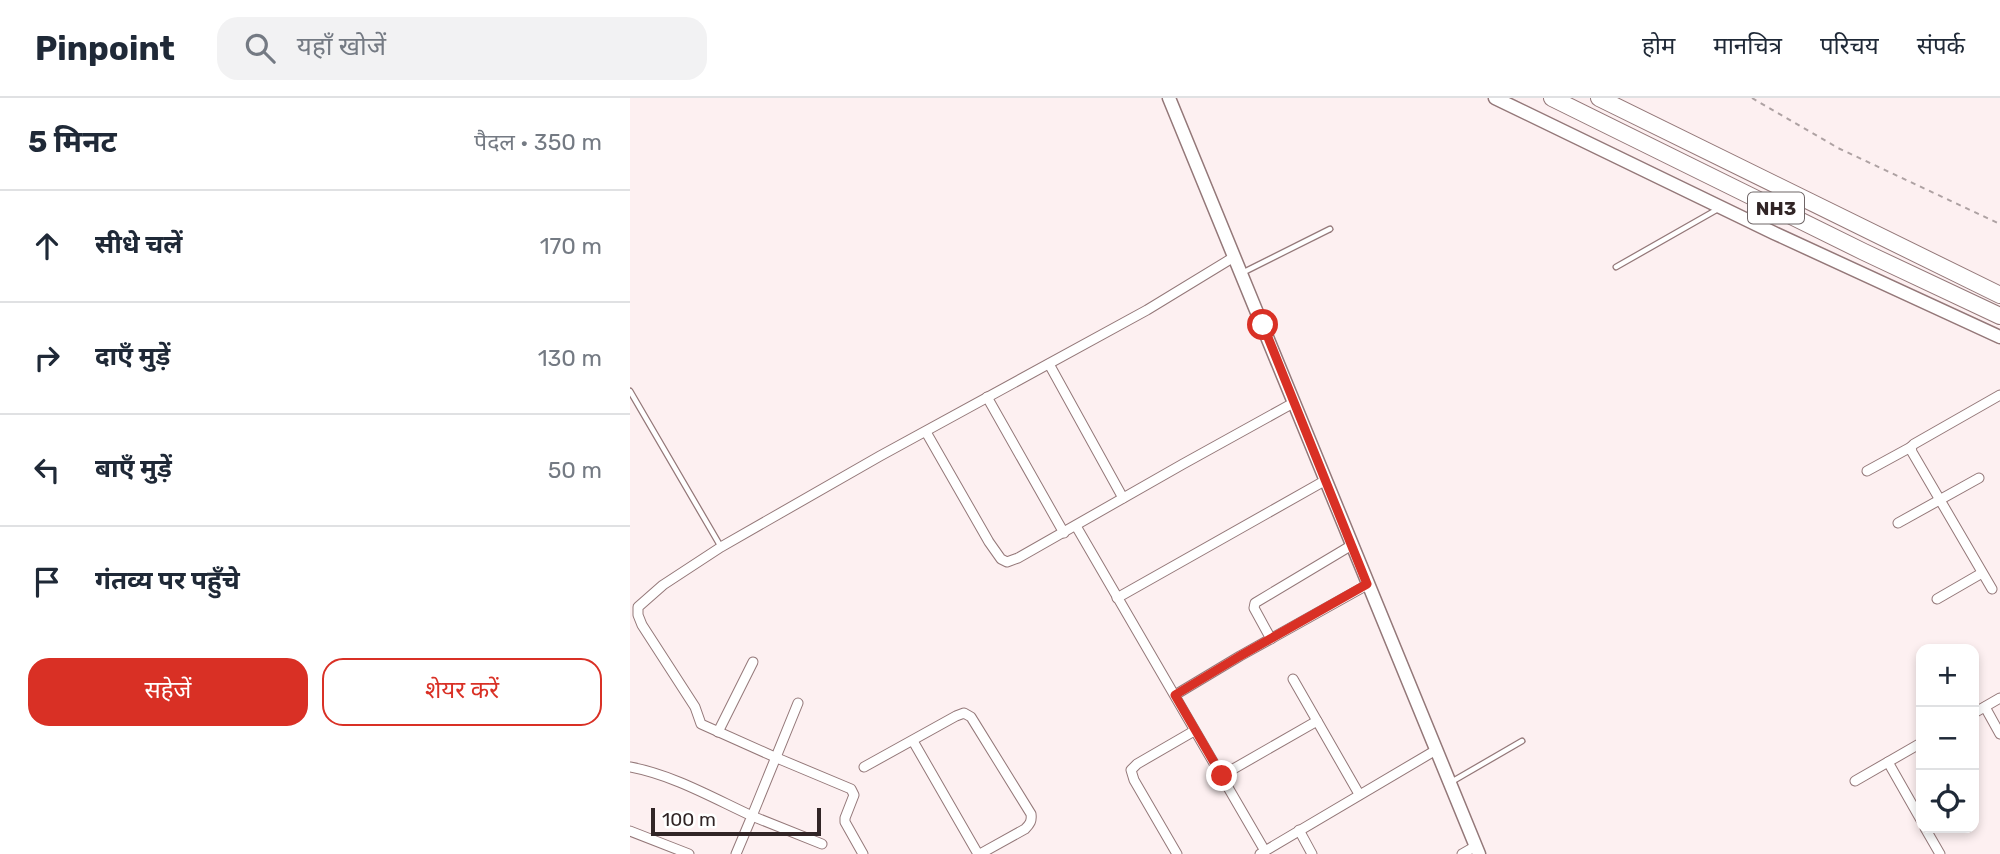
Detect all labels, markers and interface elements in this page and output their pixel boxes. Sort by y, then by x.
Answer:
search box [217,17,707,80]
text: Pinpoint [35,29,175,68]
icon: search [241,29,279,67]
text: यहाँ खोजें [297,31,386,62]
text: होम [1642,32,1675,60]
text: मानचित्र [1713,32,1782,60]
text: परिचय [1820,32,1879,60]
text: संपर्क [1917,32,1965,60]
text: 5 मिनट [28,124,117,160]
text: पैदल · 350 m [474,128,602,156]
road number: NH3 [1748,192,1804,223]
icon: ahead [28,227,66,265]
text: सीधे चलें [95,229,183,260]
text: 170 m [540,232,602,260]
route start [1247,309,1278,340]
icon: right [28,339,66,377]
text: दाएँ मुड़ें [95,341,170,372]
text: 130 m [538,344,602,372]
icon: left [28,451,66,489]
text: बाएँ मुड़ें [95,453,172,484]
text: 50 m [548,456,602,484]
icon: arrive [28,563,66,601]
text: गंतव्य पर पहुँचे [95,565,240,596]
map controls [1916,644,1979,833]
button: + [1916,644,1979,707]
button: सहेजें [28,658,308,726]
button: शेयर करें [322,658,602,726]
button: − [1916,707,1979,770]
route end [1206,760,1237,791]
button: locate [1916,770,1979,833]
scale bar [651,805,821,837]
text: 100 m [662,808,716,831]

